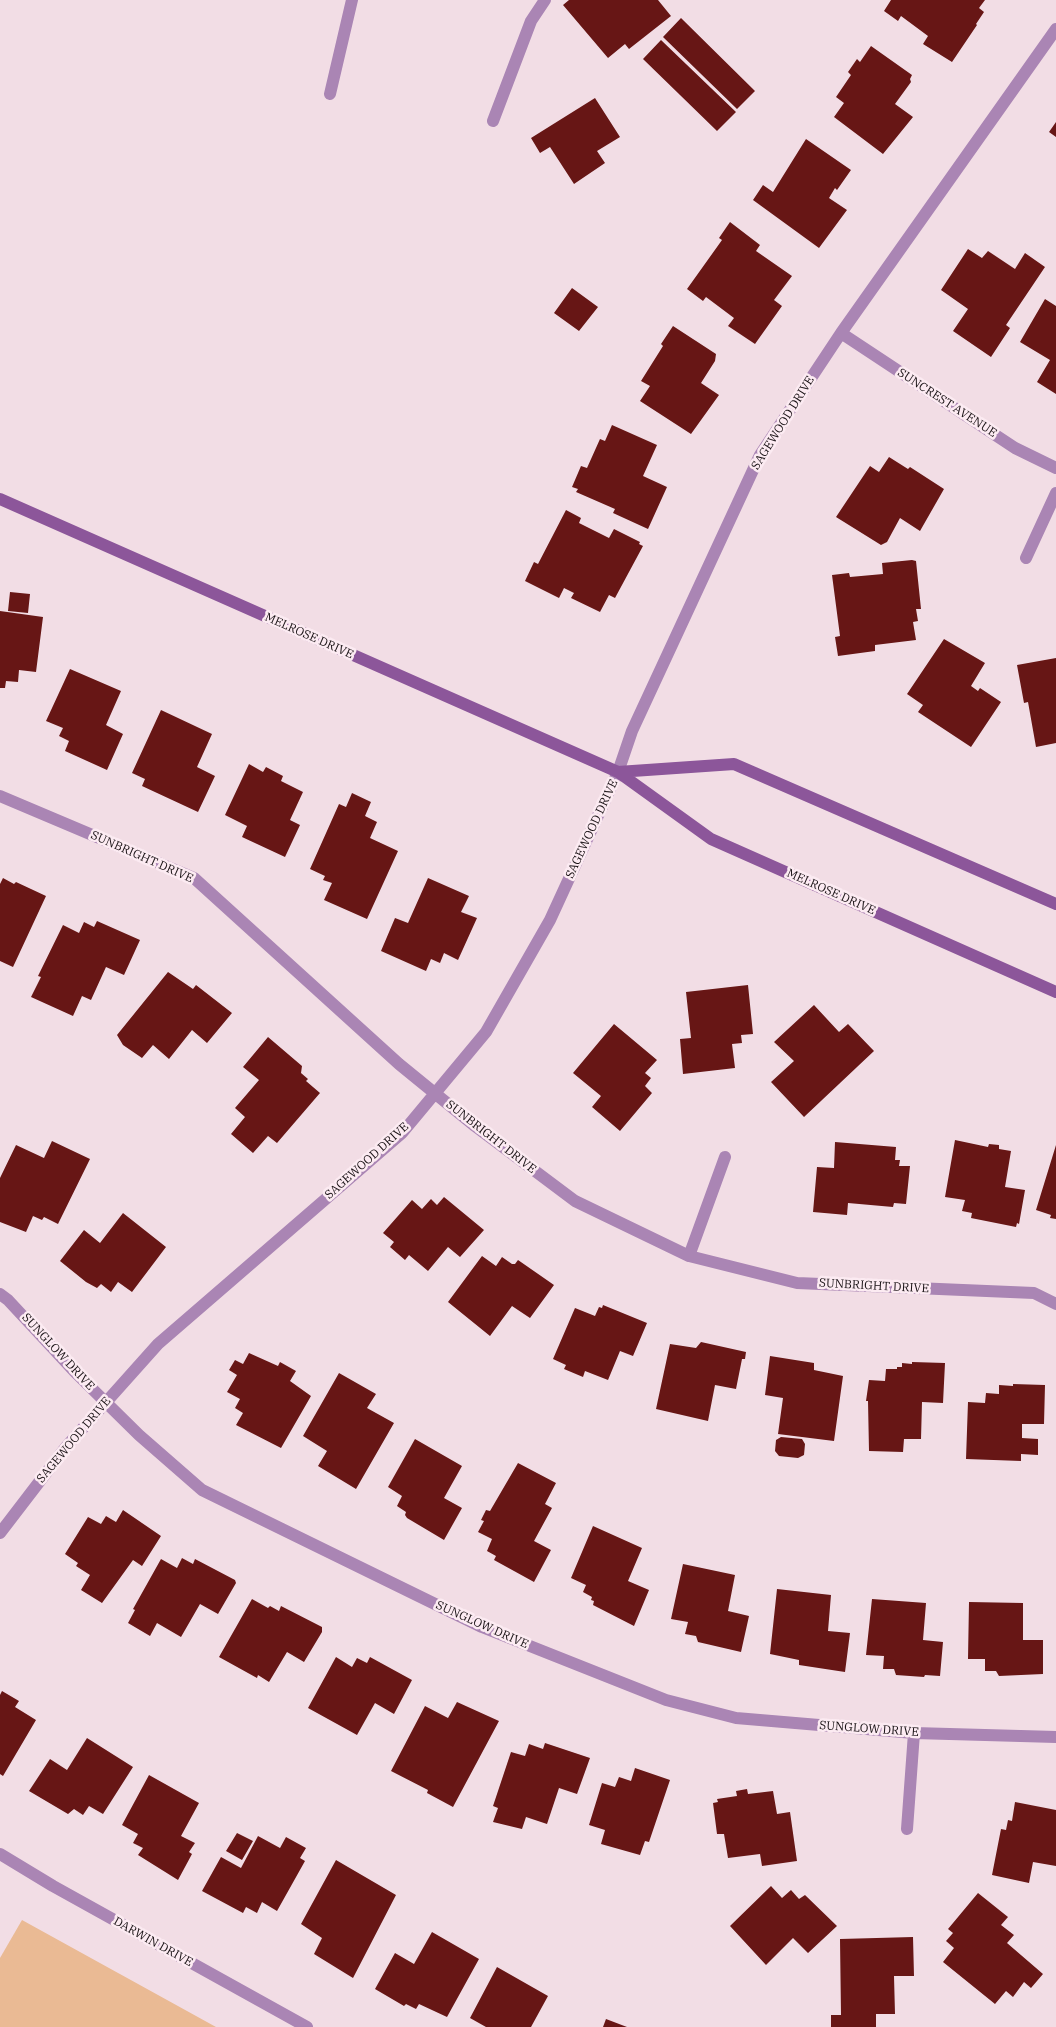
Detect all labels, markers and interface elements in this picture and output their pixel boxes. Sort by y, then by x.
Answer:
street label: SUNCREST AVENUE [895,366,999,440]
street label: SAGEWOOD DRIVE [748,374,818,472]
street label: MELROSE DRIVE [262,610,356,662]
street label: SAGEWOOD DRIVE [563,777,621,881]
street label: SUNBRIGHT DRIVE [89,828,195,886]
street label: MELROSE DRIVE [784,866,878,918]
street label: SUNBRIGHT DRIVE [443,1097,539,1177]
street label: SAGEWOOD DRIVE [322,1120,412,1202]
street label: SUNBRIGHT DRIVE [818,1276,930,1296]
street label: SUNGLOW DRIVE [19,1311,97,1393]
street label: SAGEWOOD DRIVE [34,1394,114,1486]
street label: SUNGLOW DRIVE [433,1598,531,1652]
street label: SUNGLOW DRIVE [819,1718,919,1740]
street label: DARWIN DRIVE [111,1914,195,1970]

